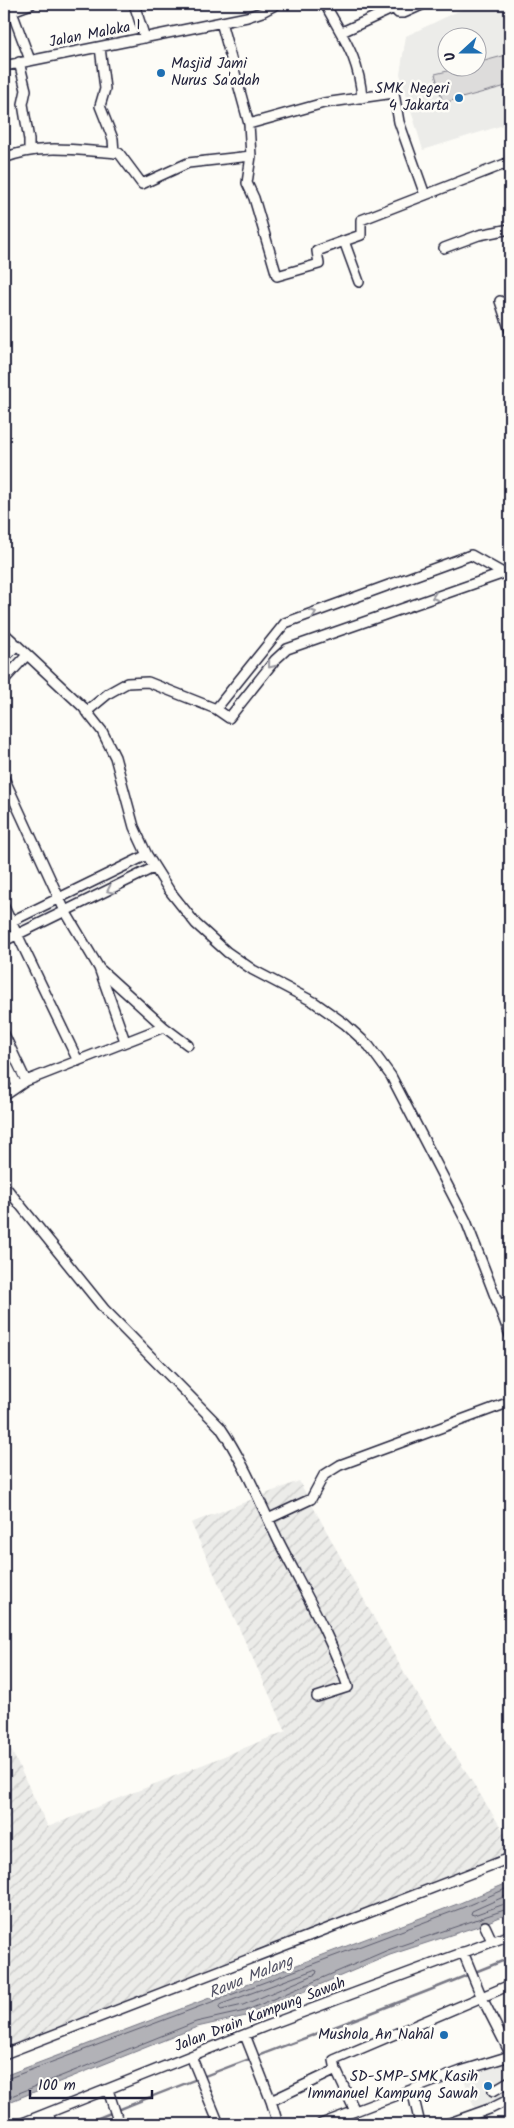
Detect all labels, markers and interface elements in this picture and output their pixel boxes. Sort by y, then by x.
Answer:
street label: Jalan Malaka I [47,13,143,55]
north arrow [436,28,486,78]
text: U [439,48,463,64]
place label: Masjid Jami Nurus Sa'adah [171,52,260,93]
marker: Masjid Jami Nurus Sa'adah [155,67,167,79]
place label: SMK Negeri 4 Jakarta [375,77,450,118]
marker: SMK Negeri 4 Jakarta [453,92,465,104]
one-way arrow [431,591,440,601]
one-way arrow [308,609,317,619]
one-way arrow [268,659,276,668]
one-way arrow [106,883,115,893]
water label: Rawa Malang [205,1948,298,2005]
street label: Jalan Drain Kampung Sawah [171,1971,349,2059]
place label: Mushola An Nahal [318,2023,434,2047]
marker: Mushola An Nahal [438,2029,450,2041]
place label: SD-SMP-SMK Kasih Immanuel Kampung Sawah [307,2065,478,2106]
scale bar [30,2068,152,2100]
text: 100 m [38,2074,76,2098]
marker: SD-SMP-SMK Kasih Immanuel Kampung Sawah [482,2080,494,2092]

